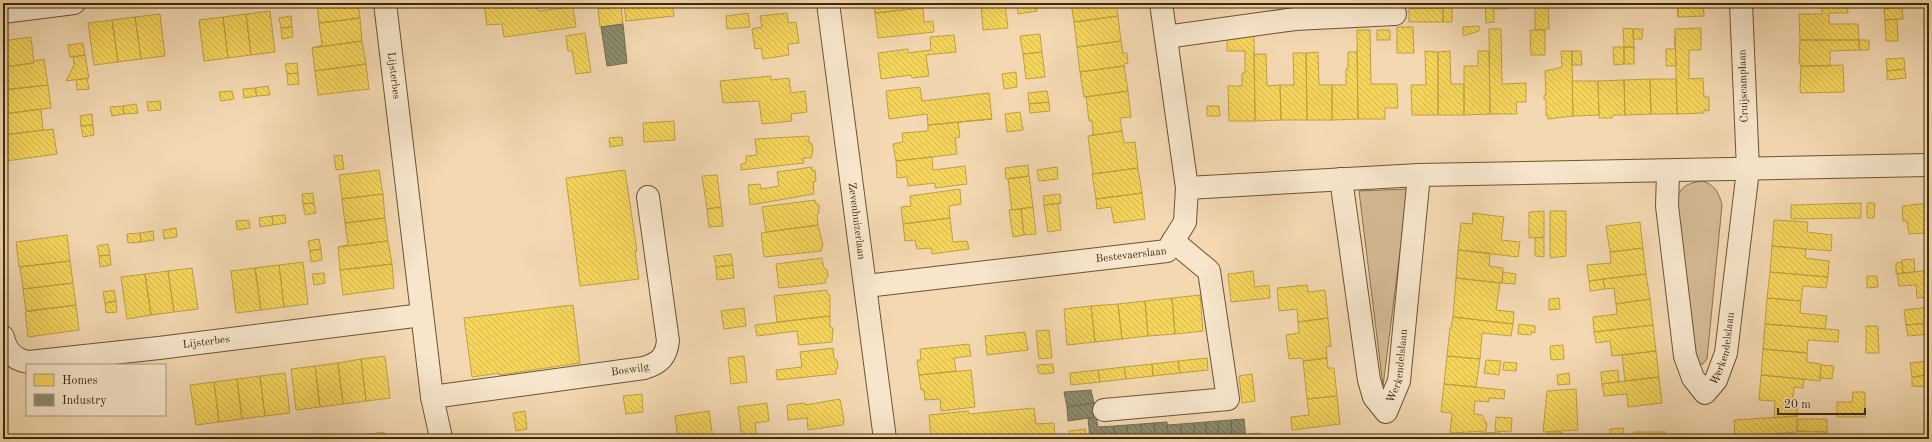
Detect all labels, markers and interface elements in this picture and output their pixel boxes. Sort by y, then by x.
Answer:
street label: Cruijscamplaan [1737,49,1751,123]
street label: Lijsterbes [385,51,402,100]
street label: Zevenhuizerlaan [846,182,867,260]
street label: Bestevaerslaan [1095,246,1167,265]
street label: Werkendelslaan [1708,311,1736,388]
street label: Werkendelslaan [1385,328,1410,405]
street label: Lijsterbes [182,334,231,351]
street label: Boswilg [610,361,651,378]
legend [26,364,166,416]
text: Homes [62,375,98,387]
scale bar [1778,390,1865,416]
text: Industry [62,395,107,407]
text: 20 m [1784,399,1811,411]

